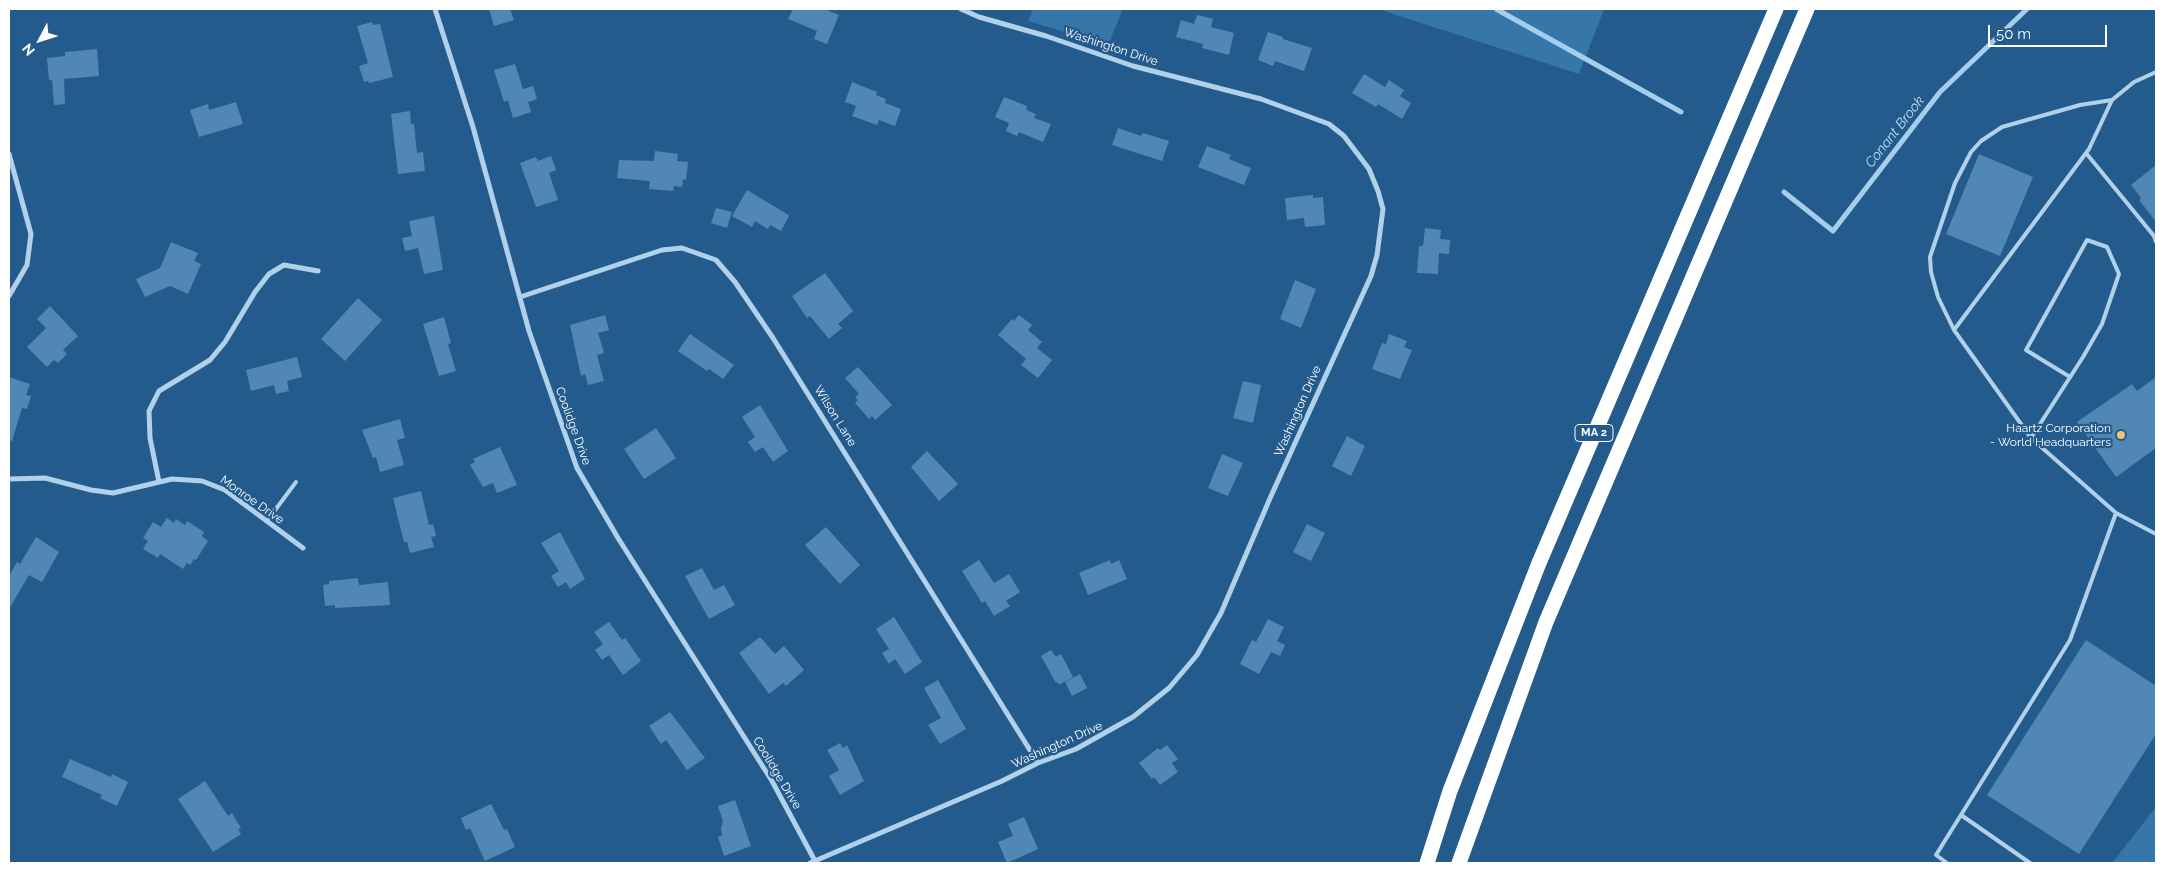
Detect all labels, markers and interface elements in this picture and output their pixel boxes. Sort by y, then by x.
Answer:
north arrow [15,15,65,65]
scale bar [1990,15,2109,47]
street label: Washington Drive [1062,25,1160,69]
text: 50 m [1996,25,2031,43]
text: N [19,40,38,59]
water label: Conant Brook [1862,93,1928,171]
street label: Washington Drive [1271,363,1325,459]
street label: Wilson Lane [811,383,859,449]
street label: Coolidge Drive [552,385,594,467]
place label: Haartz Corporation - World Headquarters [1990,421,2111,449]
road number: MA 2 [1575,424,1613,442]
marker: Haartz Corporation - World Headquarters [2115,429,2127,441]
street label: Monroe Drive [217,473,287,527]
street label: Washington Drive [1009,718,1105,772]
street label: Coolidge Drive [750,734,804,812]

